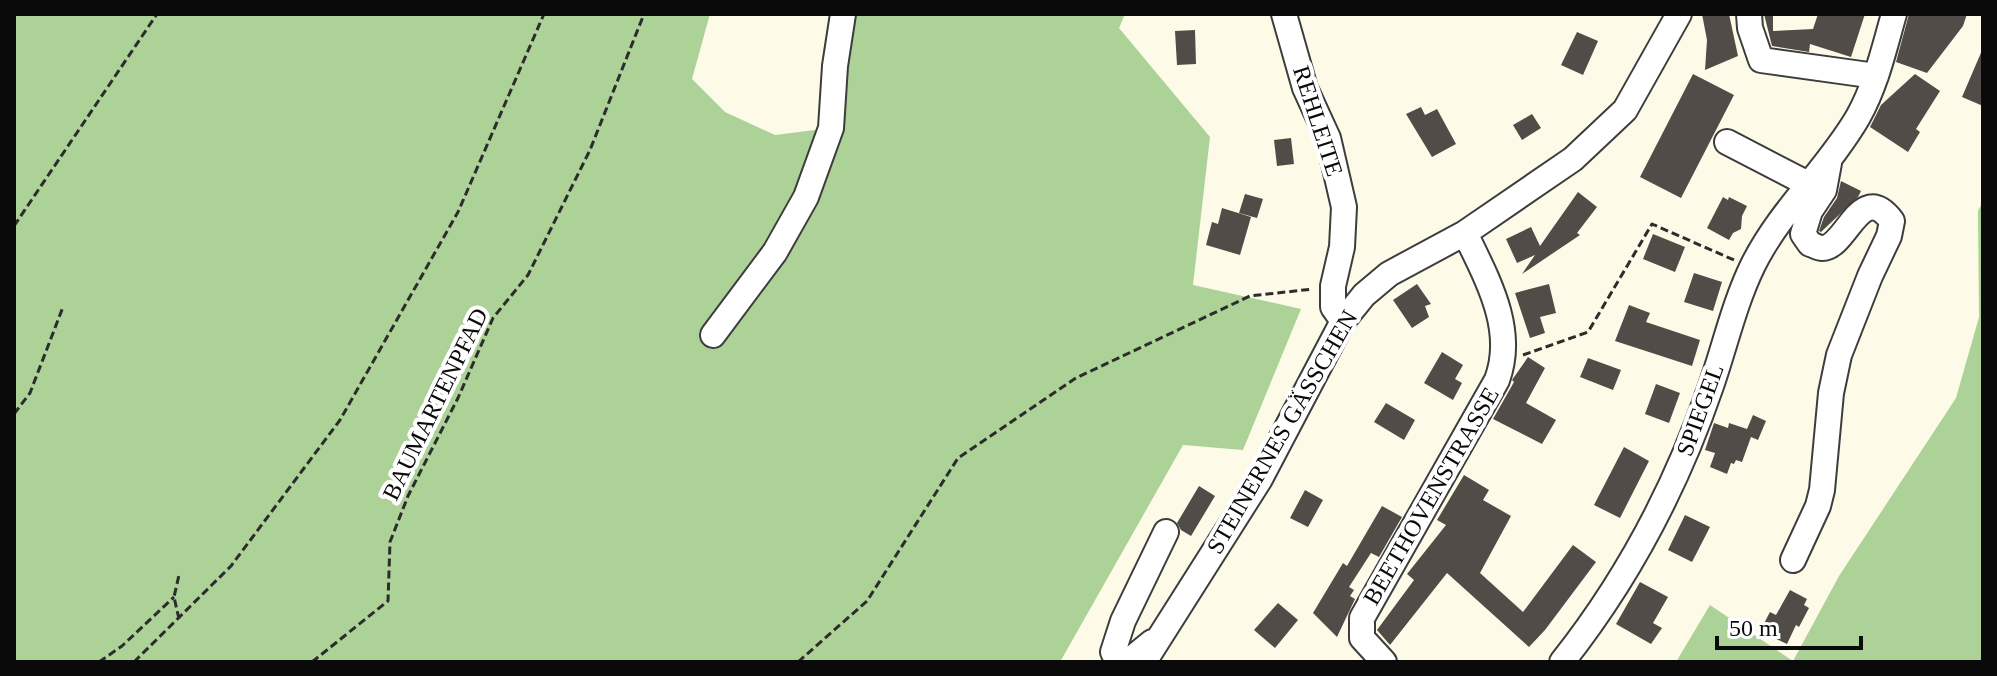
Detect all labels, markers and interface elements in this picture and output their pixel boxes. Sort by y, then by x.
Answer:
street label: REHLEITE [1288,62,1348,180]
street label: BAUMARTENPFAD [377,304,493,504]
street label: STEINERNES GÄSSCHEN [1202,306,1362,558]
street label: SPIEGEL [1671,360,1729,460]
street label: BEETHOVENSTRASSE [1358,383,1504,609]
scale bar [1717,600,1861,650]
text: 50 m [1729,615,1778,641]

